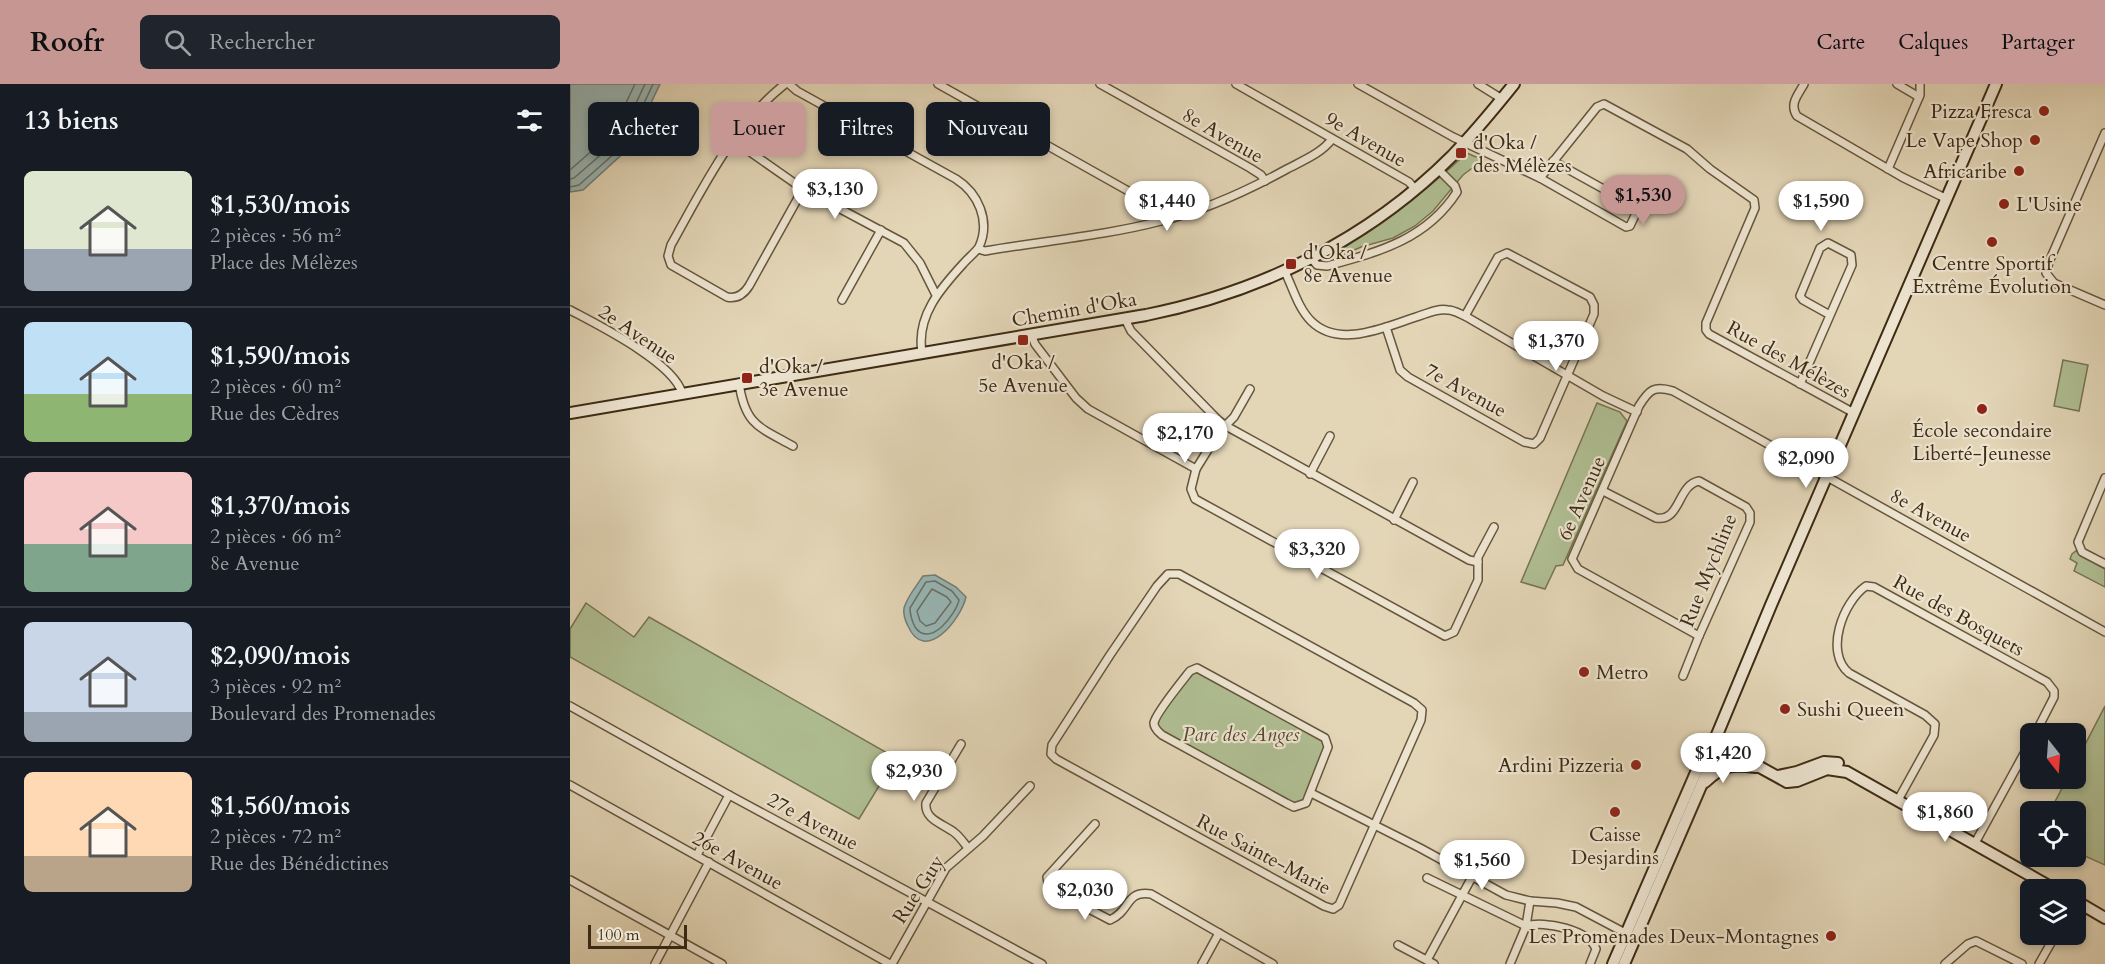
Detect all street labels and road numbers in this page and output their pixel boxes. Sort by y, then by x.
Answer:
street label: 8e Avenue [1177,101,1268,170]
street label: 9e Avenue [1320,105,1411,174]
street label: Chemin d'Oka [1009,285,1139,334]
street label: 2e Avenue [593,298,682,371]
street label: Rue des Mélèzes [1722,314,1856,405]
street label: 7e Avenue [1420,357,1511,424]
street label: 6e Avenue [1551,452,1612,545]
street label: 8e Avenue [1885,482,1976,549]
street label: Rue Mychline [1673,510,1743,631]
street label: Rue des Bosquets [1888,568,2029,663]
street label: 27e Avenue [762,786,863,857]
street label: Rue Sainte-Marie [1192,808,1336,901]
street label: 26e Avenue [688,824,788,896]
street label: Rue Guy [886,849,951,929]

